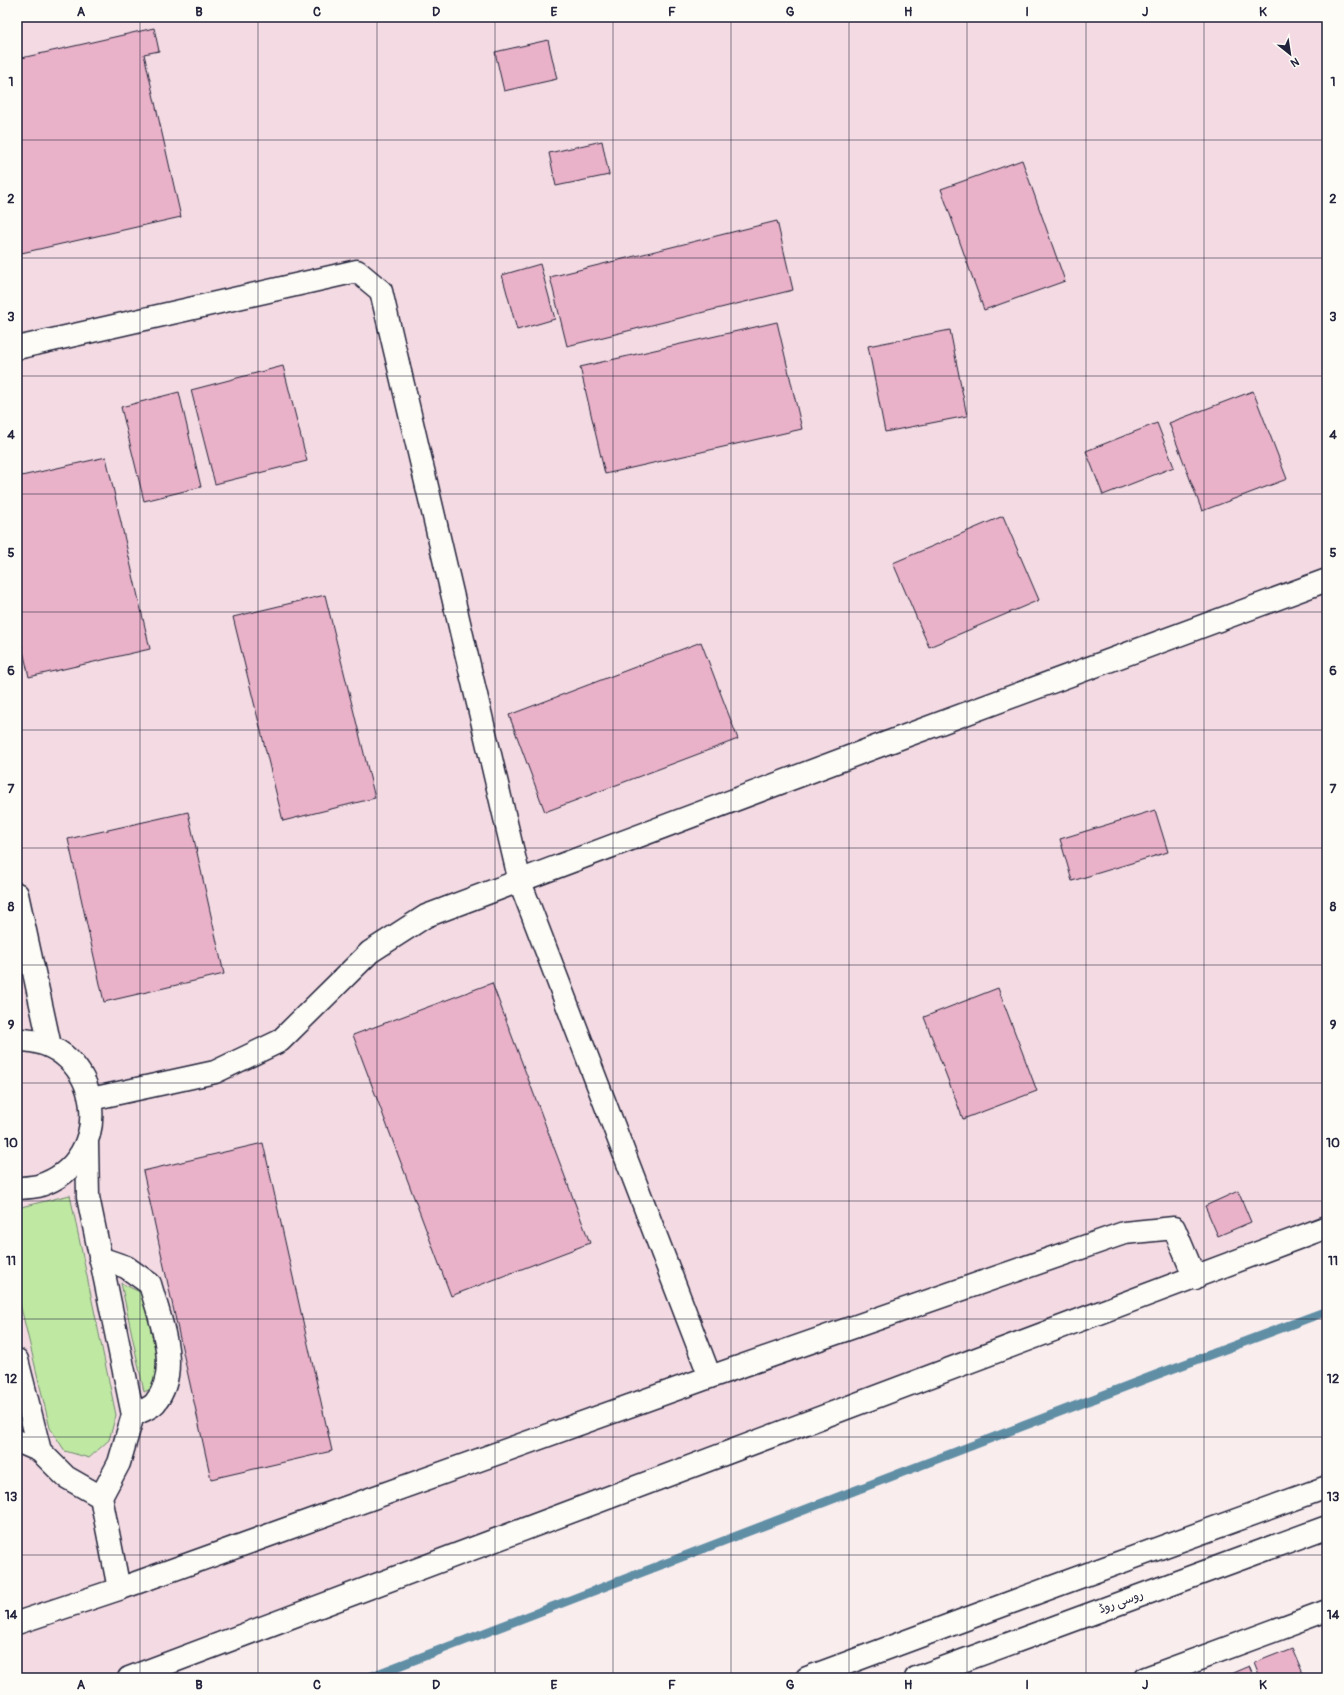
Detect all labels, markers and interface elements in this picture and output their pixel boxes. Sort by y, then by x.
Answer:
text: A [77,4,86,20]
text: B [195,4,203,20]
text: C [313,4,321,20]
text: D [432,4,440,20]
text: E [551,4,558,20]
text: F [668,4,676,20]
text: G [786,4,795,20]
text: H [904,4,912,20]
text: I [1025,4,1029,20]
text: J [1142,4,1148,20]
text: K [1259,4,1267,20]
north arrow [1270,34,1310,74]
text: N [1288,55,1301,70]
text: 1 [8,74,14,90]
text: 1 [1330,74,1336,90]
text: 2 [7,191,15,207]
text: 2 [1329,191,1337,207]
text: 3 [7,309,15,325]
text: 3 [1329,309,1337,325]
text: 4 [7,427,15,443]
text: 4 [1329,427,1337,443]
text: 5 [7,545,15,561]
text: 5 [1329,545,1337,561]
text: 6 [7,663,15,679]
text: 6 [1329,663,1337,679]
text: 7 [8,781,15,797]
text: 7 [1330,781,1337,797]
text: 8 [8,899,15,915]
text: 8 [1330,899,1337,915]
text: 9 [8,1017,15,1033]
text: 9 [1330,1017,1337,1033]
text: 10 [4,1135,18,1151]
text: 10 [1326,1135,1340,1151]
text: 11 [6,1253,16,1269]
text: 11 [1328,1253,1338,1269]
text: 12 [5,1371,17,1387]
text: 12 [1327,1371,1339,1387]
text: 13 [5,1489,17,1505]
text: 13 [1327,1489,1339,1505]
street label: روسی روڈ [1097,1587,1145,1617]
text: 14 [5,1607,18,1623]
text: 14 [1327,1607,1340,1623]
text: A [77,1677,86,1693]
text: B [195,1677,203,1693]
text: C [313,1677,321,1693]
text: D [432,1677,440,1693]
text: E [551,1677,558,1693]
text: F [668,1677,676,1693]
text: G [786,1677,795,1693]
text: H [904,1677,912,1693]
text: I [1025,1677,1029,1693]
text: J [1142,1677,1148,1693]
text: K [1259,1677,1267,1693]

